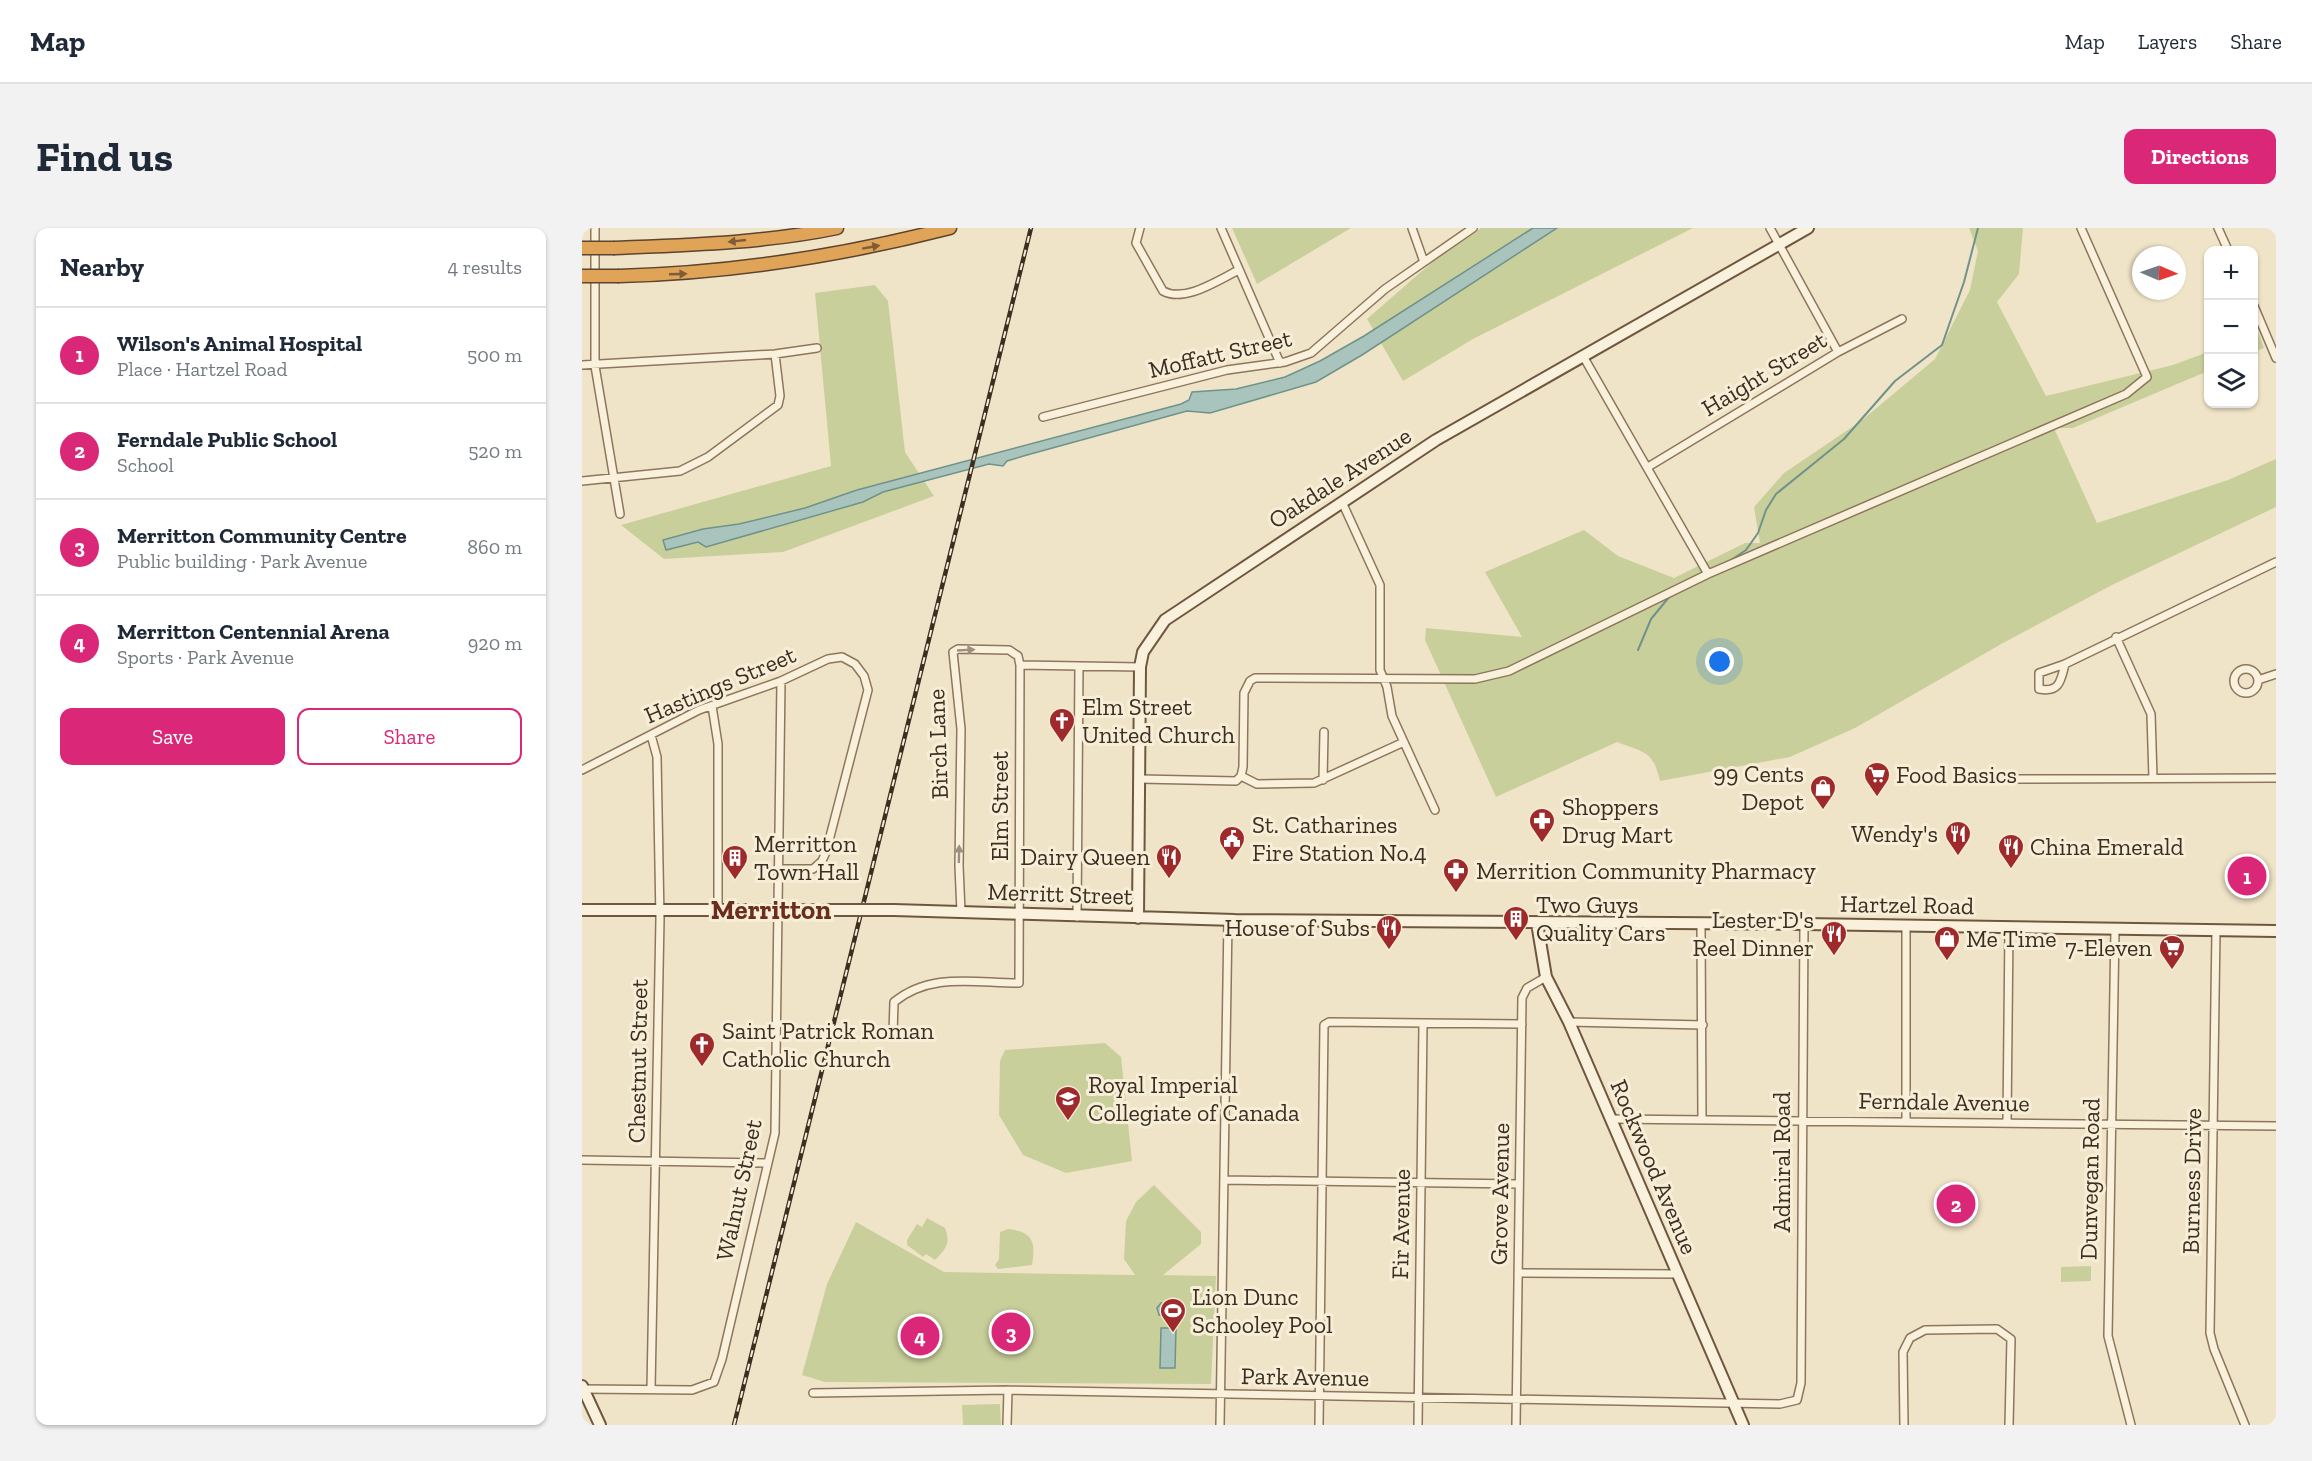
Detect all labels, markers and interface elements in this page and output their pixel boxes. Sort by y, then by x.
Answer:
text: Map [30,25,85,58]
text: Map [2065,29,2105,54]
text: Layers [2138,29,2197,54]
text: Share [2230,29,2282,54]
button: Directions [2124,129,2276,184]
text: Find us [36,131,173,182]
one-way arrow [728,236,747,246]
one-way arrow [861,242,880,251]
north arrow [2132,246,2186,300]
map controls [2204,246,2258,408]
button: + [2204,246,2258,300]
text: Nearby [60,251,144,283]
text: 4 results [447,255,522,279]
one-way arrow [668,269,687,279]
button: − [2204,300,2258,354]
street label: Moffatt Street [1146,323,1294,384]
street label: Haight Street [1696,325,1831,422]
text: Wilson's Animal Hospital [117,330,362,357]
text: 1 [75,343,84,367]
text: 500 m [467,343,522,367]
button: layers [2204,354,2258,408]
text: Place · Hartzel Road [117,357,287,381]
street label: Oakdale Avenue [1263,421,1417,534]
text: Ferndale Public School [117,426,337,453]
text: 2 [74,439,85,463]
text: 520 m [468,439,522,463]
text: School [117,453,174,477]
text: Merritton Community Centre [117,522,407,549]
text: 3 [74,535,85,559]
text: 860 m [467,535,522,559]
text: Public building · Park Avenue [117,549,367,573]
text: Merritton Centennial Arena [117,618,390,645]
text: 4 [74,631,85,655]
text: 920 m [468,631,522,655]
street label: Hastings Street [640,640,800,729]
text: Sports · Park Avenue [117,645,294,669]
one-way arrow [957,645,976,654]
your location [1705,647,1734,676]
street label: Birch Lane [921,688,954,800]
place label: Elm Street United Church [1082,692,1236,749]
church icon: Elm Street United Church [1047,706,1077,744]
button: Save [60,708,285,765]
button: Share [297,708,522,765]
street label: Elm Street [985,751,1014,861]
place label: 99 Cents Depot [1713,759,1804,816]
supermarket icon: Food Basics [1862,760,1892,798]
place label: Food Basics [1896,760,2017,789]
shop icon: 99 Cents Depot [1808,773,1838,811]
place label: Shoppers Drug Mart [1562,792,1673,849]
pharmacy icon: Shoppers Drug Mart [1527,806,1557,844]
place label: St. Catharines Fire Station No.4 [1252,810,1427,867]
place label: Wendy's [1851,819,1938,848]
restaurant icon: Wendy's [1943,819,1973,857]
public building icon: St. Catharines Fire Station No.4 [1217,824,1247,862]
place label: Merritton Town Hall [754,829,859,886]
restaurant icon: China Emerald [1996,832,2026,870]
place label: China Emerald [2030,832,2184,861]
place label: Dairy Queen [1020,842,1150,871]
restaurant icon: Dairy Queen [1154,842,1184,880]
building icon: Merritton Town Hall [720,843,750,881]
one-way arrow [954,844,964,863]
pin: 1 [2228,854,2266,898]
pharmacy icon: Merrition Community Pharmacy [1441,856,1471,894]
place label: Merrition Community Pharmacy [1476,856,1816,885]
street label: Merritt Street [987,876,1133,911]
street label: Hartzel Road [1840,889,1974,920]
place label: Two Guys Quality Cars [1536,890,1666,947]
district label: Merritton [711,894,831,926]
building icon: Two Guys Quality Cars [1501,904,1531,942]
place label: Lester D's Reel Dinner [1693,905,1814,962]
place label: House of Subs [1224,913,1370,942]
restaurant icon: House of Subs [1374,913,1404,951]
restaurant icon: Lester D's Reel Dinner [1819,919,1849,957]
shop icon: Me Time [1932,924,1962,962]
place label: Me Time [1966,924,2057,953]
place label: 7-Eleven [2065,933,2152,962]
supermarket icon: 7-Eleven [2157,933,2187,971]
street label: Chestnut Street [622,978,653,1143]
place label: Saint Patrick Roman Catholic Church [722,1016,934,1073]
church icon: Saint Patrick Roman Catholic Church [687,1030,717,1068]
place label: Royal Imperial Collegiate of Canada [1088,1070,1300,1127]
street label: Rockwood Avenue [1605,1075,1704,1259]
school or university icon: Royal Imperial Collegiate of Canada [1053,1084,1083,1122]
street label: Ferndale Avenue [1858,1086,2030,1117]
street label: Admiral Road [1767,1092,1796,1232]
street label: Dunvegan Road [2074,1098,2105,1260]
street label: Burness Drive [2176,1108,2207,1254]
street label: Walnut Street [709,1116,768,1263]
street label: Grove Avenue [1484,1123,1515,1265]
street label: Fir Avenue [1385,1168,1416,1280]
pin: 2 [1936,1182,1976,1226]
place label: Lion Dunc Schooley Pool [1192,1282,1333,1339]
sports icon: Lion Dunc Schooley Pool [1158,1296,1188,1334]
pin: 3 [992,1310,1030,1354]
pin: 4 [900,1314,940,1358]
street label: Park Avenue [1241,1361,1369,1392]

